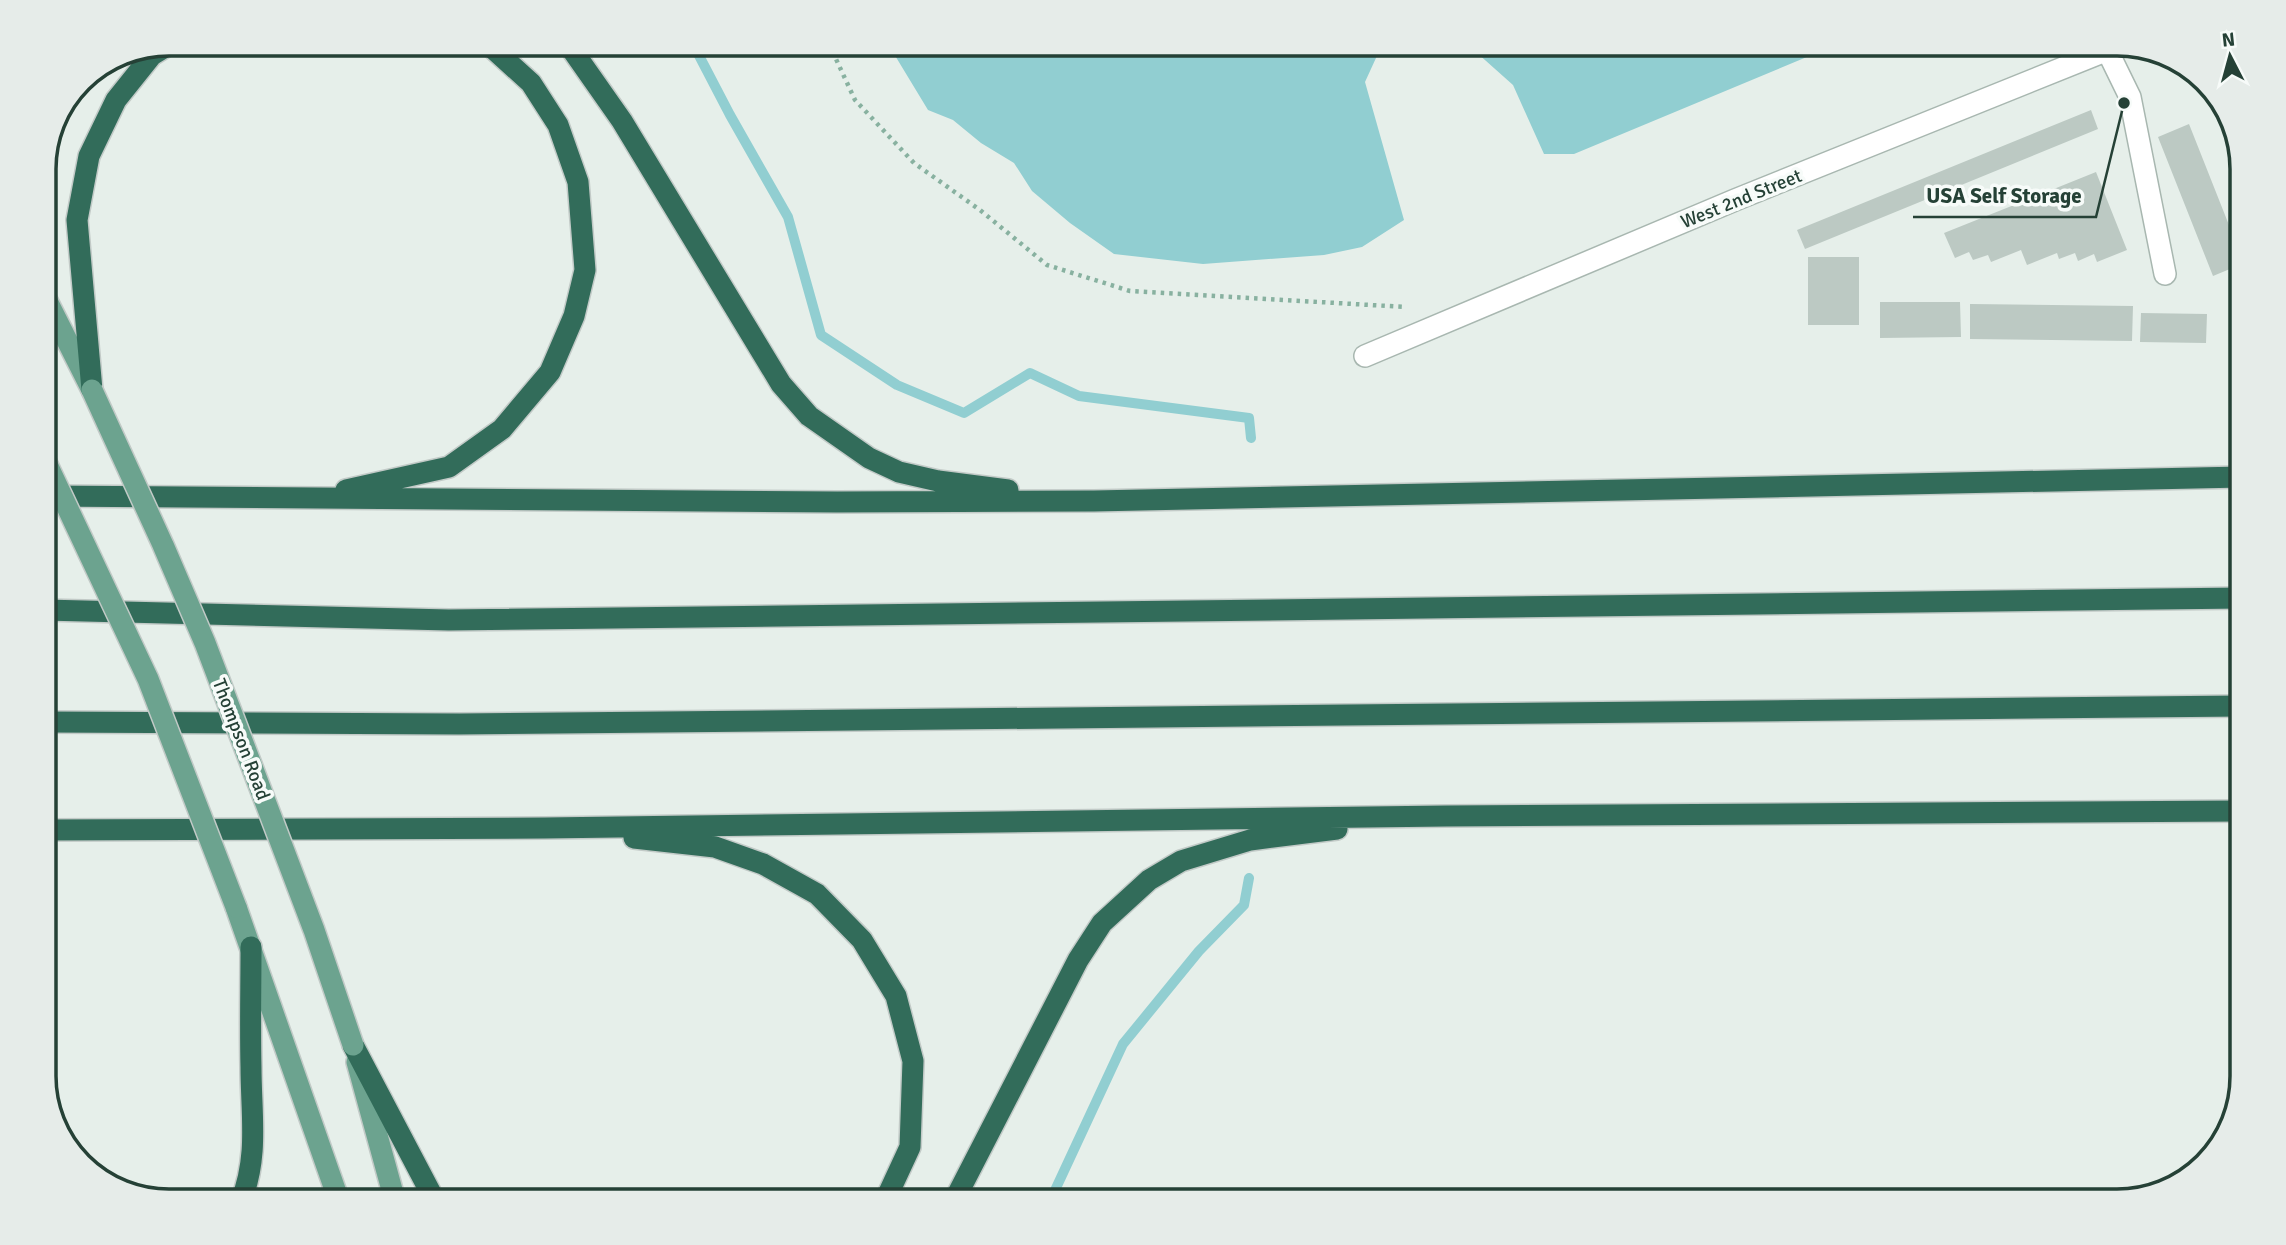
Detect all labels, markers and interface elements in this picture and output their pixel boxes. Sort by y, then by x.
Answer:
north arrow [2195,21,2265,91]
text: N [2221,27,2236,53]
street label: West 2nd Street [1677,164,1806,234]
callout: USA Self Storage [1913,175,2096,217]
text: USA Self Storage [1926,183,2082,209]
street label: Thompson Road [207,675,275,804]

